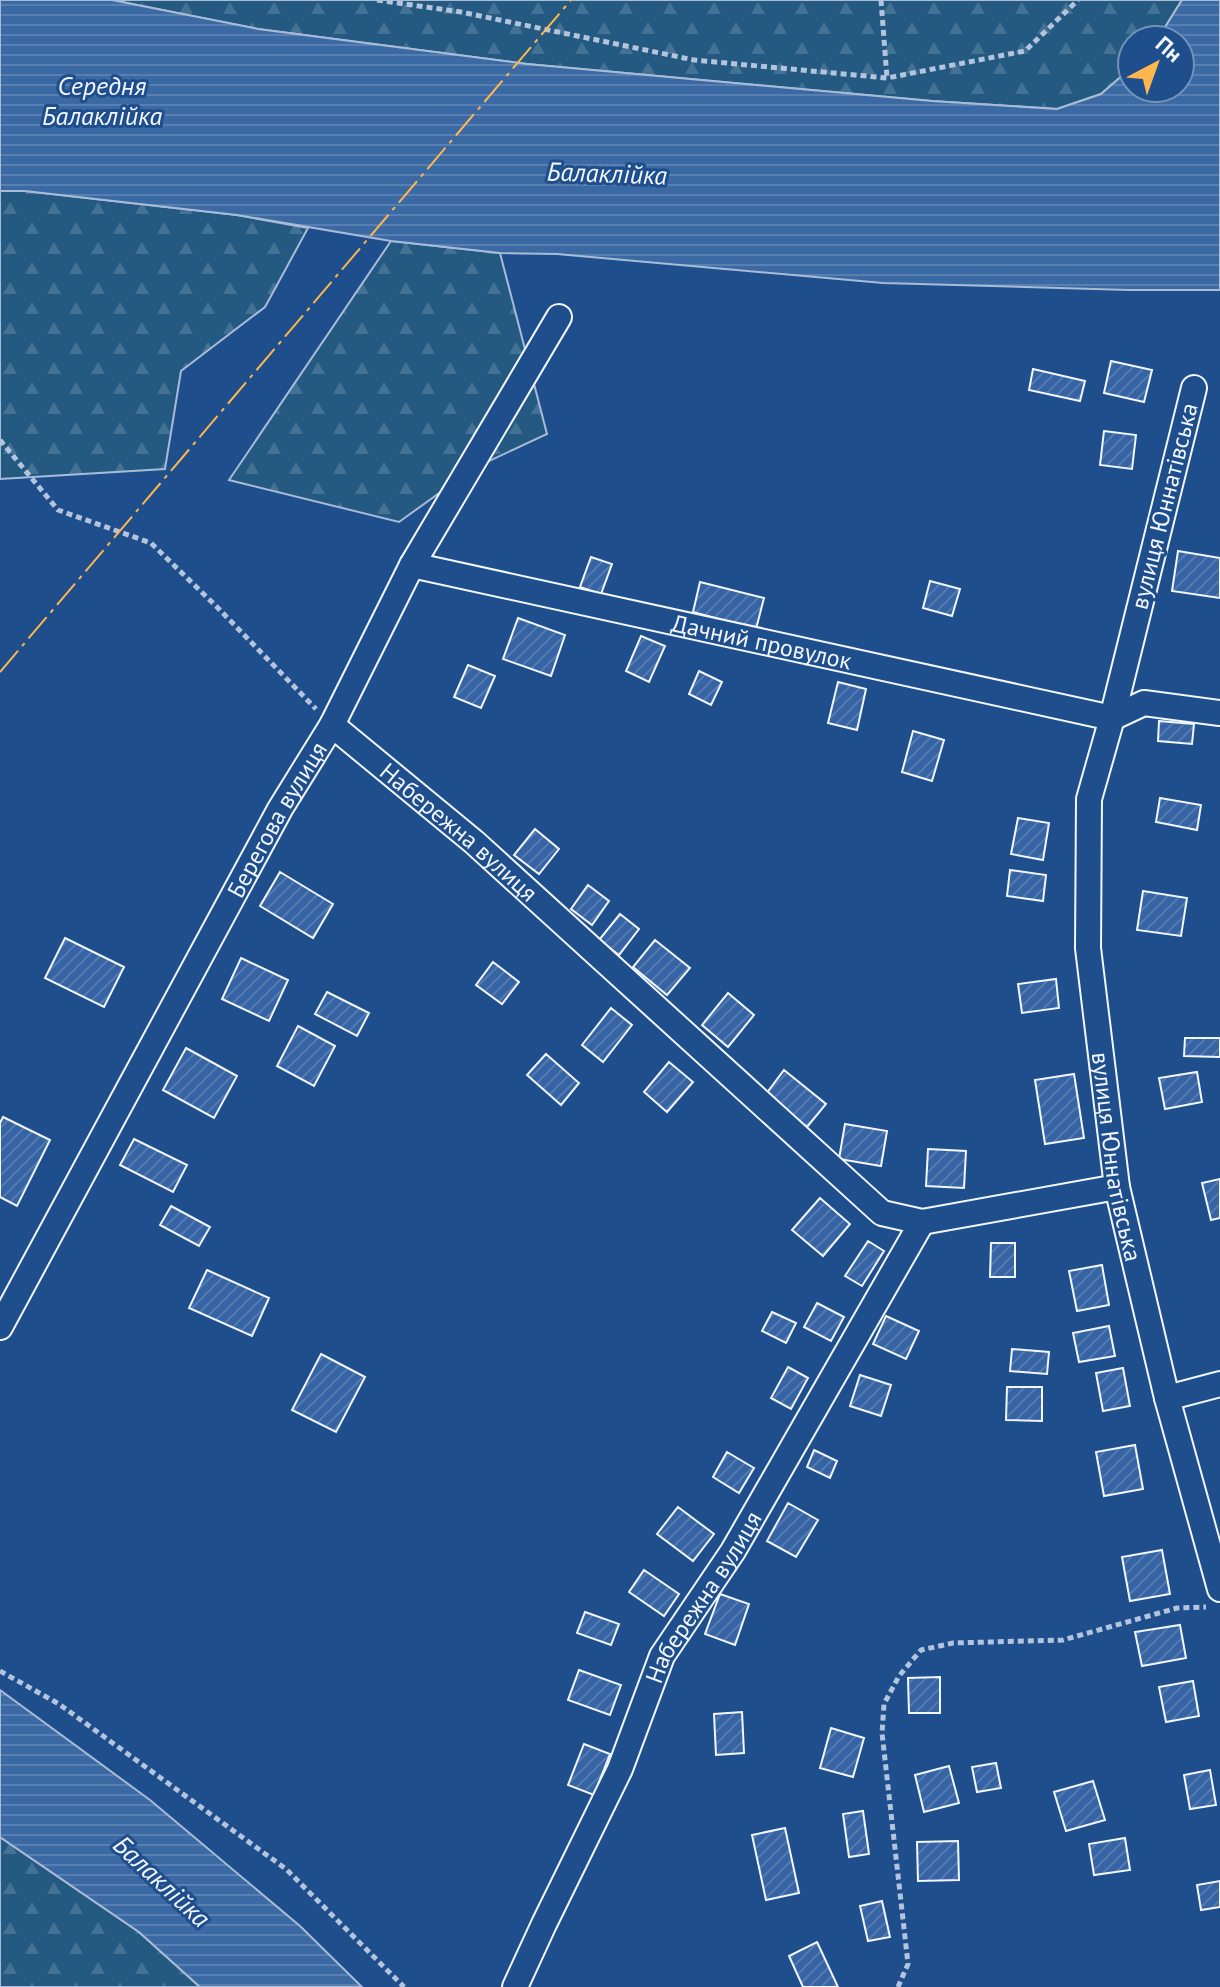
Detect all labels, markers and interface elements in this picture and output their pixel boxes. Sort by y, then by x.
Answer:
north arrow [1116,24,1196,104]
text: Пн [1150,30,1188,68]
water label: Середня Балаклійка [42,69,162,132]
water label: Балаклійка [546,154,668,192]
street label: вулиця Юннатівська [1123,400,1205,612]
street label: Дачний провулок [669,607,855,676]
street label: Берегова вулиця [220,736,333,903]
street label: Набережна вулиця [374,756,544,908]
street label: вулиця Юннатівська [1085,1050,1150,1264]
street label: Набережна вулиця [638,1505,768,1687]
water label: Балаклійка [107,1828,217,1934]

